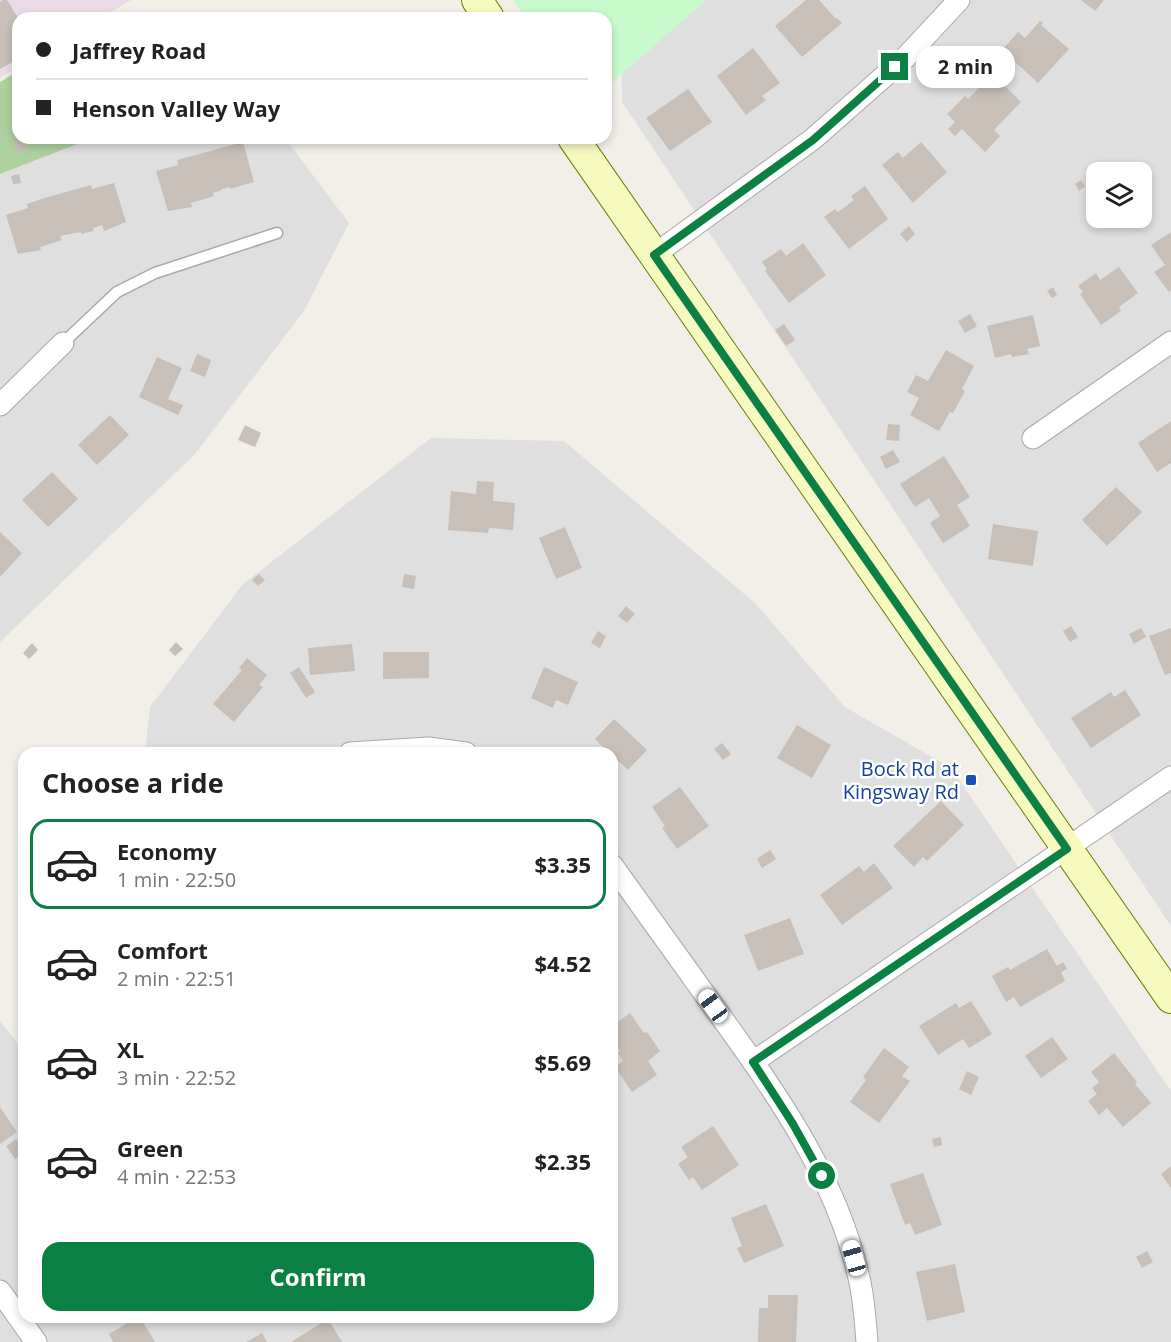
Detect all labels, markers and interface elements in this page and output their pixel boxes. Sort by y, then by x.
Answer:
text: Jaffrey Road [72,35,206,65]
callout: 2 min [916,46,1015,88]
route end [881,53,908,80]
text: 2 min [938,53,993,80]
text: Henson Valley Way [72,93,280,123]
map controls [1086,162,1152,228]
button: layers [1086,162,1152,228]
place label: Bock Rd at Kingsway Rd [843,755,959,805]
text: Choose a ride [42,764,224,801]
marker: Bock Rd at Kingsway Rd [964,773,978,787]
text: Economy [117,836,216,866]
icon: car [45,837,99,891]
text: $3.35 [534,849,591,879]
text: 1 min · 22:50 [117,866,236,893]
text: Comfort [117,935,208,965]
icon: car [45,936,99,990]
text: $4.52 [534,948,591,978]
text: 2 min · 22:51 [117,965,236,992]
car [695,986,731,1026]
text: XL [117,1034,144,1064]
icon: car [45,1035,99,1089]
text: $5.69 [534,1047,591,1077]
text: 3 min · 22:52 [117,1064,236,1091]
text: Green [117,1133,183,1163]
icon: car [45,1134,99,1188]
text: $2.35 [534,1146,591,1176]
route start [808,1162,835,1189]
text: 4 min · 22:53 [117,1163,236,1190]
car [840,1238,868,1278]
button: Confirm [42,1242,594,1311]

